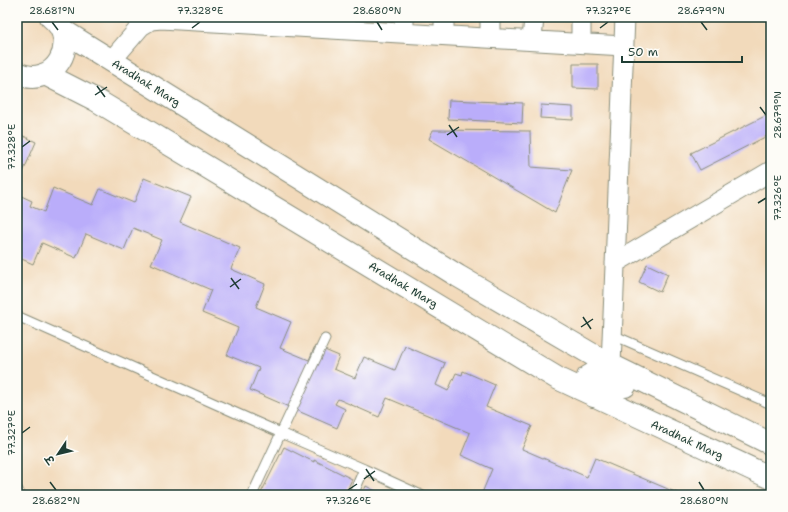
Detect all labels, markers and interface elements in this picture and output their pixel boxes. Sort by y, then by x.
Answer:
text: 28.681°N [29,4,75,17]
text: 77.328°E [177,4,223,17]
text: 28.680°N [353,4,401,17]
text: 77.327°E [585,4,631,17]
text: 28.679°N [677,4,725,17]
scale bar [622,38,742,64]
text: 50 m [628,44,658,60]
street label: Aradhak Marg [109,56,183,110]
text: 28.679°N [771,91,784,139]
text: 77.328°E [5,124,18,170]
text: 77.326°E [771,175,784,221]
street label: Aradhak Marg [366,258,441,312]
text: 77.327°E [5,410,18,456]
street label: Aradhak Marg [648,417,726,463]
north arrow [38,434,78,474]
text: उ [41,451,59,468]
text: 28.682°N [32,494,80,507]
text: 77.326°E [325,494,371,507]
text: 28.680°N [680,494,728,507]

